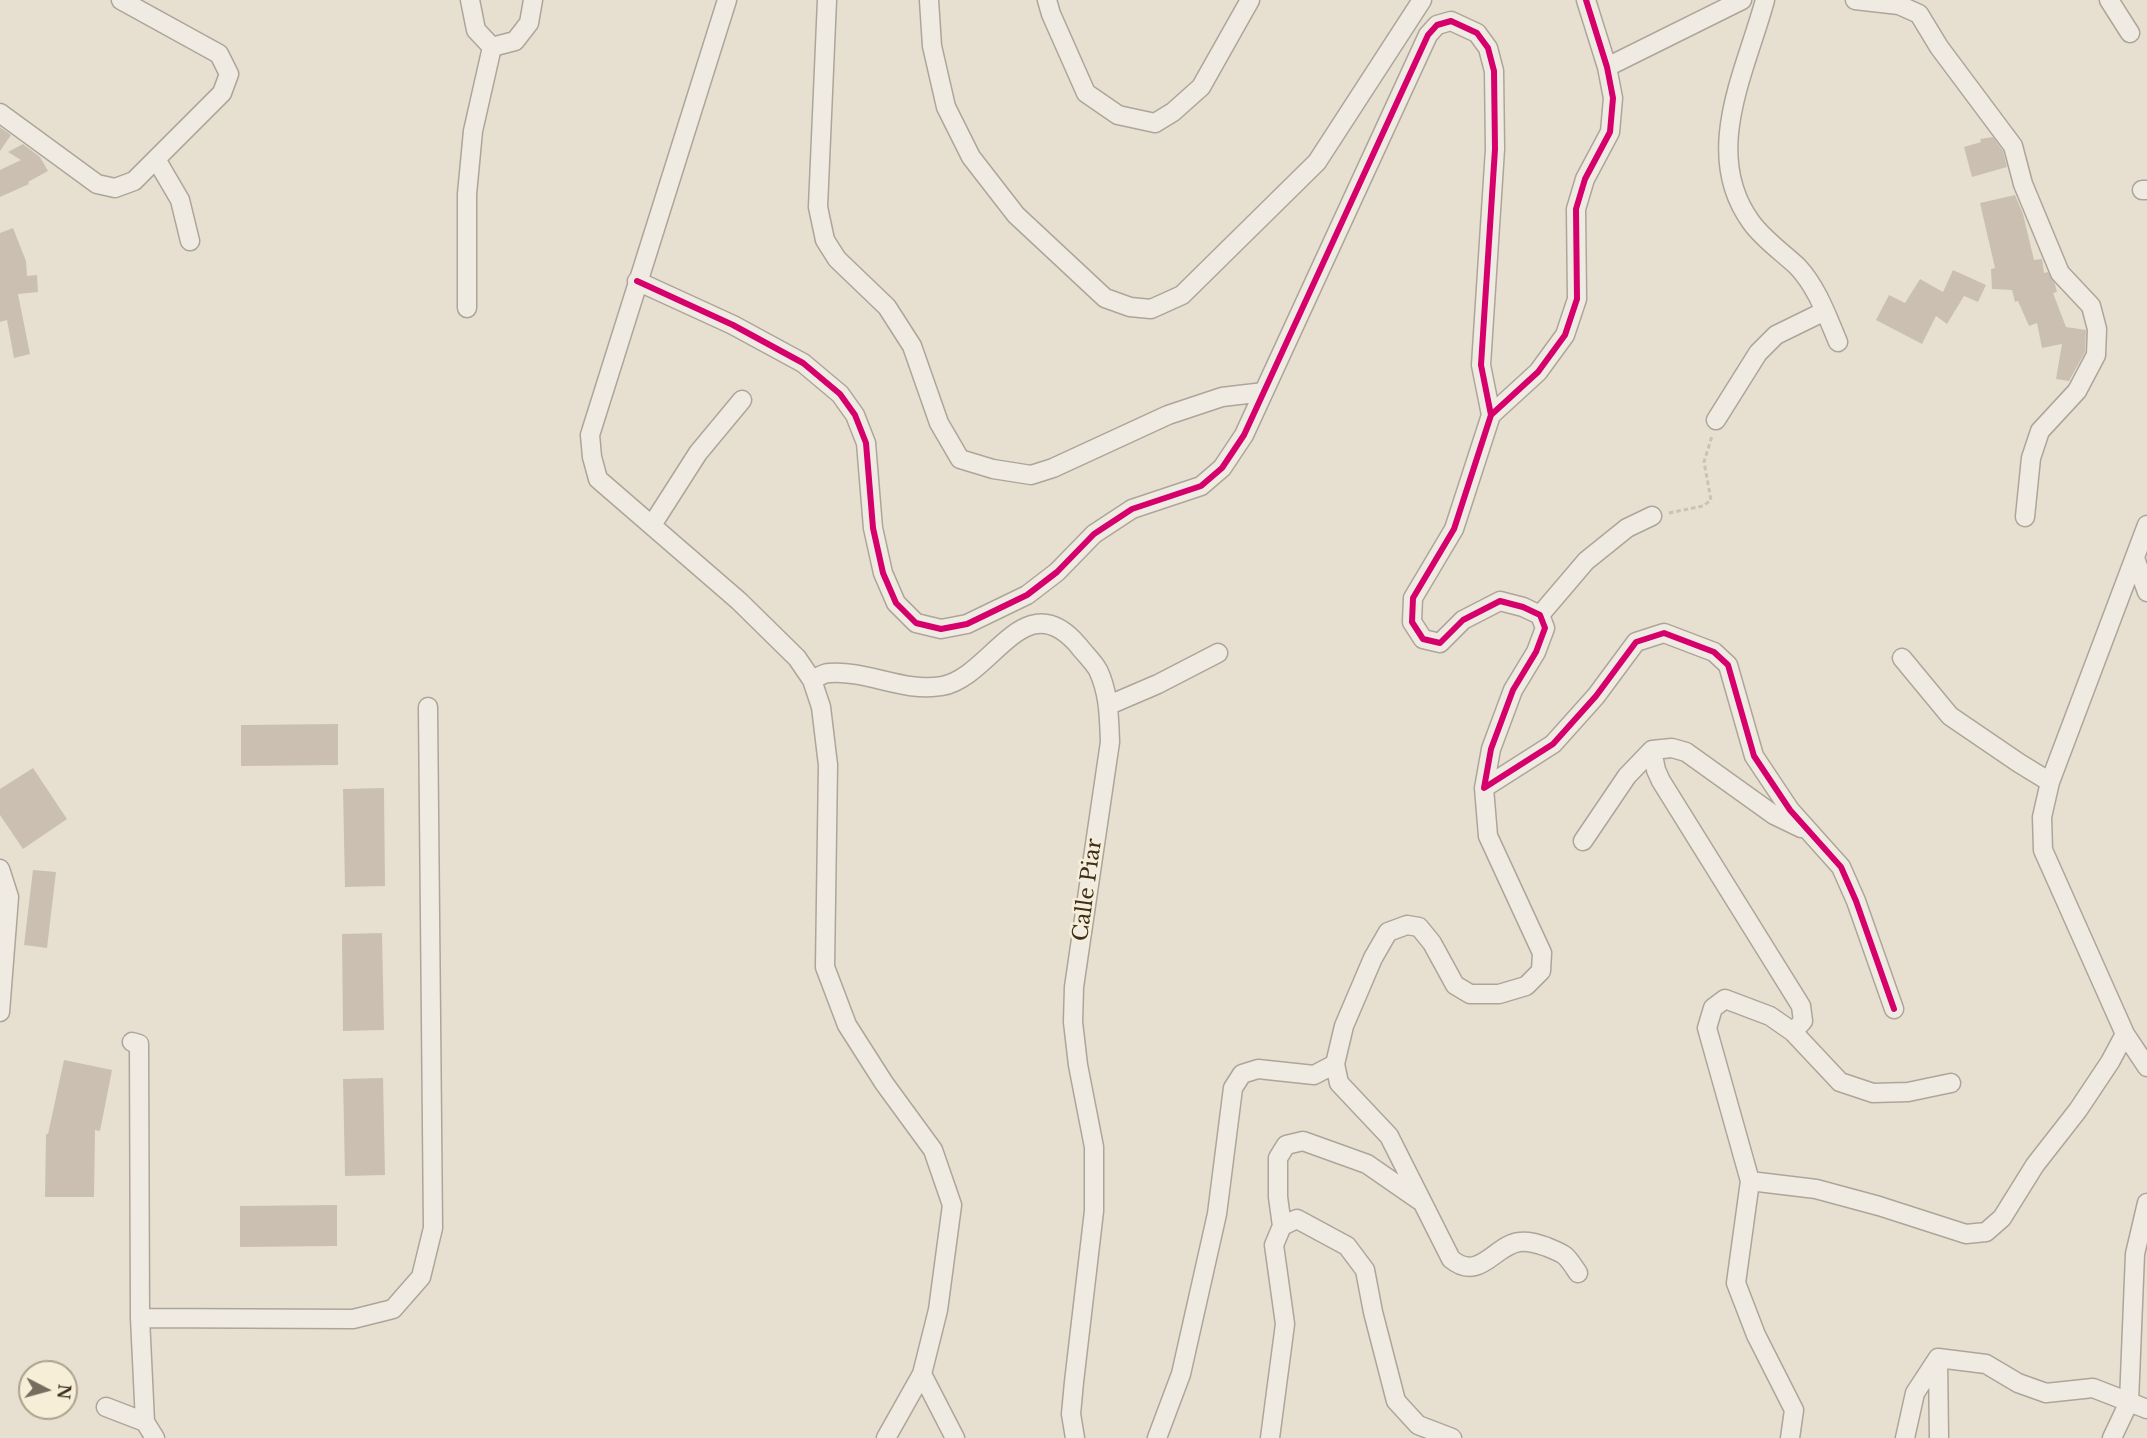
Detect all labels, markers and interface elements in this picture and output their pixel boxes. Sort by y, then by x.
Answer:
street label: Calle Piar [1068,837,1108,943]
north arrow [18,1360,78,1420]
text: N [53,1383,75,1400]

